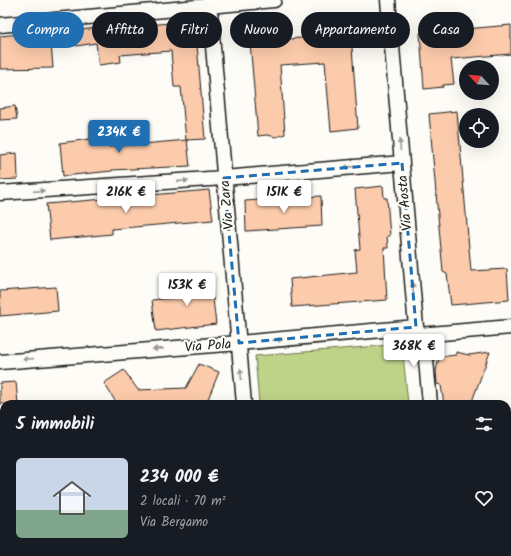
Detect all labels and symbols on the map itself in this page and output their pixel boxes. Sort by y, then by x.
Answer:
north arrow [459,60,499,100]
pin: 234K € [86,120,152,154]
one-way arrow [397,139,404,151]
one-way arrow [343,164,355,171]
street label: Via Aosta [392,174,418,232]
one-way arrow [177,177,189,184]
street label: Via Zara [214,179,240,231]
pin: 216K € [93,180,159,214]
pin: 151K € [251,180,317,214]
one-way arrow [33,187,45,194]
pin: 153K € [154,273,220,307]
one-way arrow [409,282,416,294]
street label: Via Pola [184,333,232,359]
pin: 368K € [381,334,447,368]
one-way arrow [271,336,283,343]
one-way arrow [152,346,164,353]
one-way arrow [22,356,34,363]
one-way arrow [238,368,245,380]

